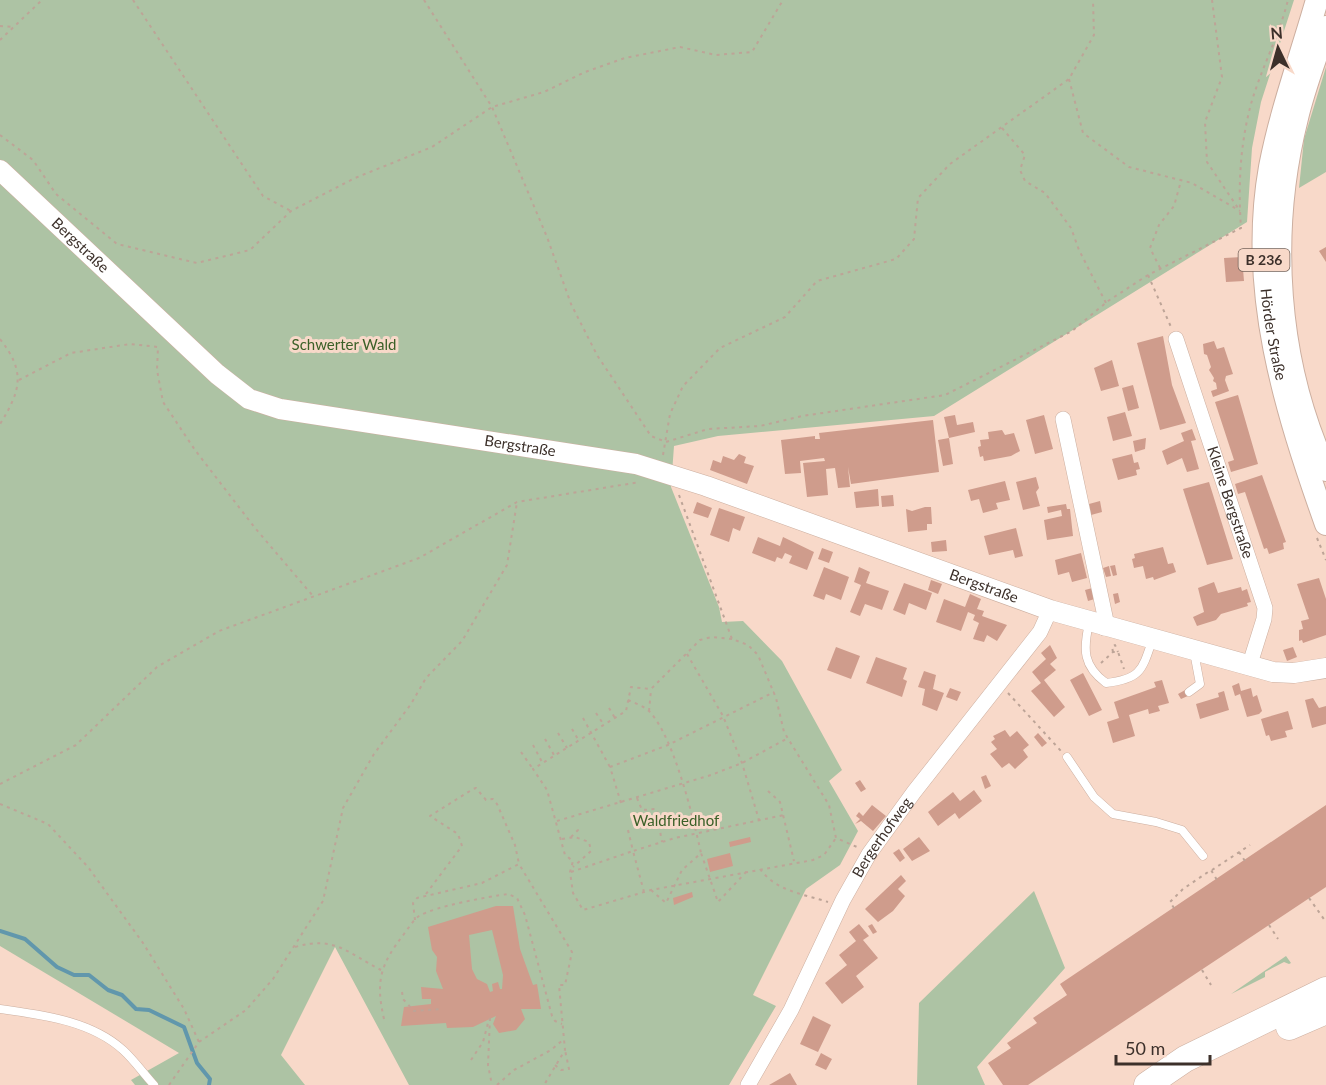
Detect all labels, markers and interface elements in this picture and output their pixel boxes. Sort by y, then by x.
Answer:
north arrow [1248,18,1308,78]
text: N [1270,23,1284,43]
street label: Bergstraße [48,213,113,276]
road number: B 236 [1238,249,1290,271]
street label: Hörder Straße [1258,288,1291,382]
park label: Schwerter Wald [292,335,396,353]
street label: Bergstraße [483,431,557,460]
street label: Kleine Bergstraße [1204,444,1258,560]
street label: Bergstraße [947,565,1021,606]
street label: Bergerhofweg [848,793,915,880]
park label: Waldfriedhof [633,811,720,829]
scale bar [1116,1028,1210,1066]
text: 50 m [1125,1037,1165,1059]

